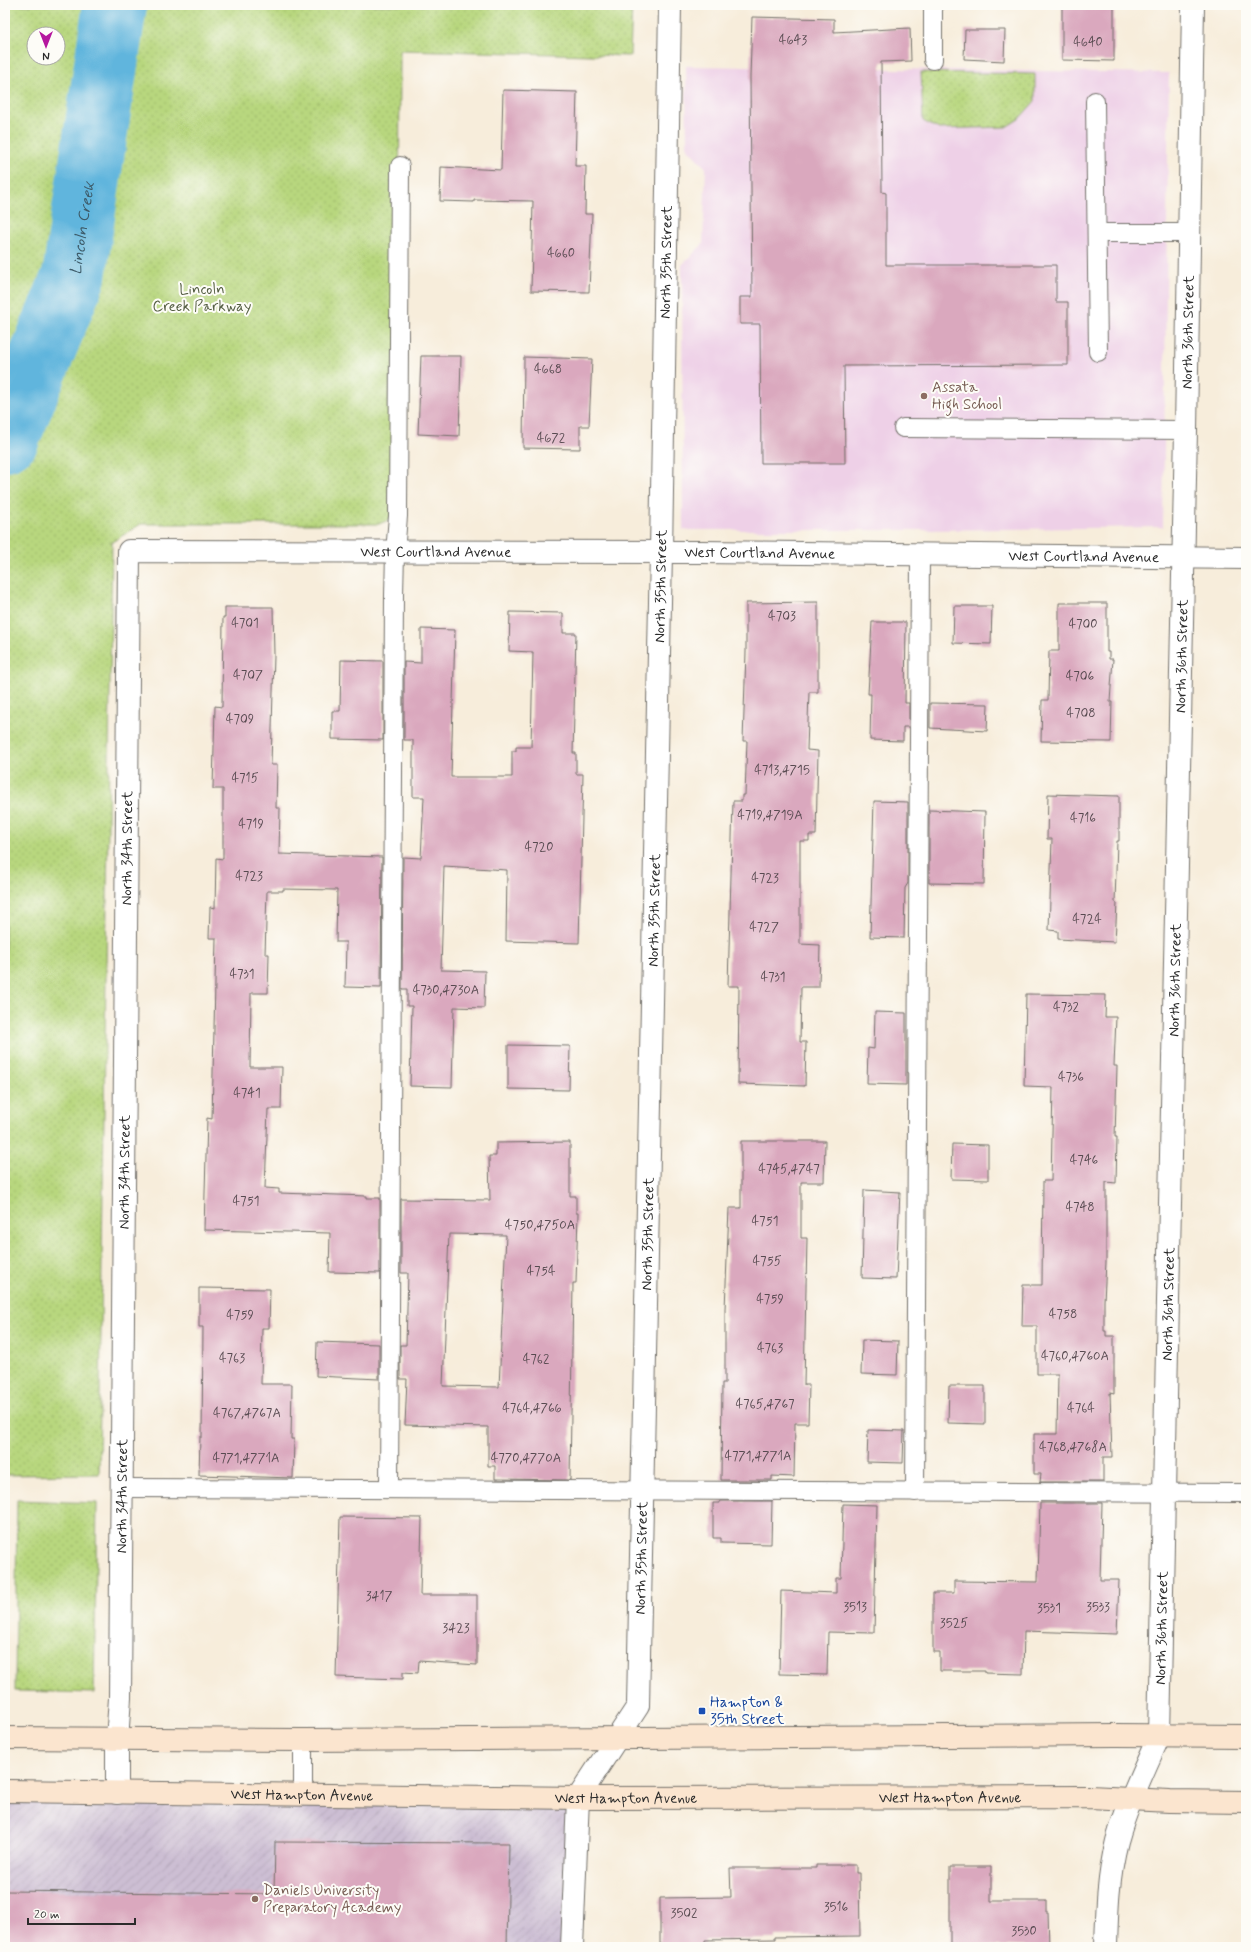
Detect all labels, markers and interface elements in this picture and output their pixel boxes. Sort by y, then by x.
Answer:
north arrow [26,26,66,66]
house number: 4643 [779,32,807,49]
house number: 4640 [1073,34,1103,51]
text: N [42,48,50,62]
water label: Lincoln Creek [65,180,100,276]
street label: North 35th Street [656,205,678,319]
house number: 4660 [547,245,575,262]
street label: North 36th Street [1178,275,1200,389]
park label: Lincoln Creek Parkway [153,280,252,317]
house number: 4668 [534,361,562,378]
place label: Assata High School [932,378,1002,416]
marker: Assata High School [919,391,929,401]
house number: 4672 [537,430,566,447]
street label: North 35th Street [650,529,672,643]
street label: West Courtland Avenue [360,542,511,563]
street label: West Courtland Avenue [684,543,835,564]
street label: West Courtland Avenue [1008,546,1159,568]
street label: North 36th Street [1171,599,1193,713]
house number: 4703 [768,608,796,625]
house number: 4701 [231,615,259,632]
house number: 4700 [1068,616,1098,633]
house number: 4707 [233,667,263,684]
house number: 4706 [1066,668,1095,685]
house number: 4708 [1066,705,1096,722]
house number: 4709 [226,711,254,728]
house number: 4713,4715 [754,762,810,779]
house number: 4715 [232,770,259,787]
street label: North 34th Street [117,791,138,905]
house number: 4719,4719A [737,807,803,824]
house number: 4716 [1070,810,1096,827]
house number: 4719 [238,816,264,833]
house number: 4720 [524,839,554,856]
street label: North 35th Street [644,853,666,967]
house number: 4723 [235,868,263,885]
house number: 4723 [751,870,779,887]
house number: 4724 [1072,911,1102,928]
house number: 4727 [749,919,779,936]
street label: North 36th Street [1164,923,1187,1037]
house number: 4731 [229,966,255,983]
house number: 4731 [760,969,786,986]
house number: 4730,4730A [413,982,479,999]
house number: 4732 [1053,999,1080,1016]
house number: 4736 [1058,1069,1084,1086]
house number: 4741 [233,1085,261,1102]
street label: North 34th Street [115,1115,136,1229]
house number: 4746 [1070,1152,1099,1169]
house number: 4745,4747 [758,1161,820,1178]
street label: North 35th Street [637,1177,660,1291]
house number: 4751 [232,1193,260,1210]
house number: 4748 [1065,1199,1095,1216]
house number: 4751 [751,1213,779,1230]
house number: 4750,4750A [505,1217,575,1234]
street label: North 36th Street [1158,1247,1180,1361]
house number: 4755 [752,1253,782,1270]
house number: 4754 [527,1263,556,1280]
house number: 4759 [756,1291,784,1308]
house number: 4758 [1049,1306,1077,1323]
house number: 4759 [226,1307,254,1324]
house number: 4763 [757,1340,783,1357]
house number: 4760,4760A [1041,1348,1109,1365]
house number: 4763 [219,1350,245,1367]
house number: 4762 [523,1351,550,1368]
house number: 4765,4767 [735,1396,795,1413]
house number: 4764,4766 [502,1400,562,1417]
house number: 4764 [1067,1400,1095,1417]
house number: 4767,4767A [213,1405,281,1422]
street label: North 34th Street [112,1439,133,1553]
house number: 4768,4768A [1039,1439,1107,1456]
house number: 4771,4771A [724,1448,792,1465]
house number: 4771,4771A [212,1450,280,1467]
house number: 4770,4770A [491,1450,561,1467]
street label: North 35th Street [631,1501,653,1615]
street label: North 36th Street [1151,1571,1173,1685]
house number: 3417 [366,1588,392,1605]
house number: 3513 [843,1599,867,1616]
house number: 3533 [1086,1599,1110,1616]
house number: 3531 [1037,1600,1061,1617]
house number: 3525 [940,1615,968,1632]
house number: 3423 [442,1620,470,1637]
place label: Hampton & 35th Street [710,1693,785,1730]
marker: Hampton & 35th Street [697,1706,707,1716]
street label: West Hampton Avenue [231,1785,373,1806]
street label: West Hampton Avenue [879,1788,1021,1808]
street label: West Hampton Avenue [555,1789,697,1809]
place label: Daniels University Preparatory Academy [263,1881,402,1918]
marker: Daniels University Preparatory Academy [250,1894,260,1904]
house number: 3516 [824,1899,849,1916]
scale bar [28,1900,135,1926]
house number: 3502 [671,1905,698,1922]
text: 20 m [34,1907,60,1923]
house number: 3530 [1011,1923,1037,1940]

